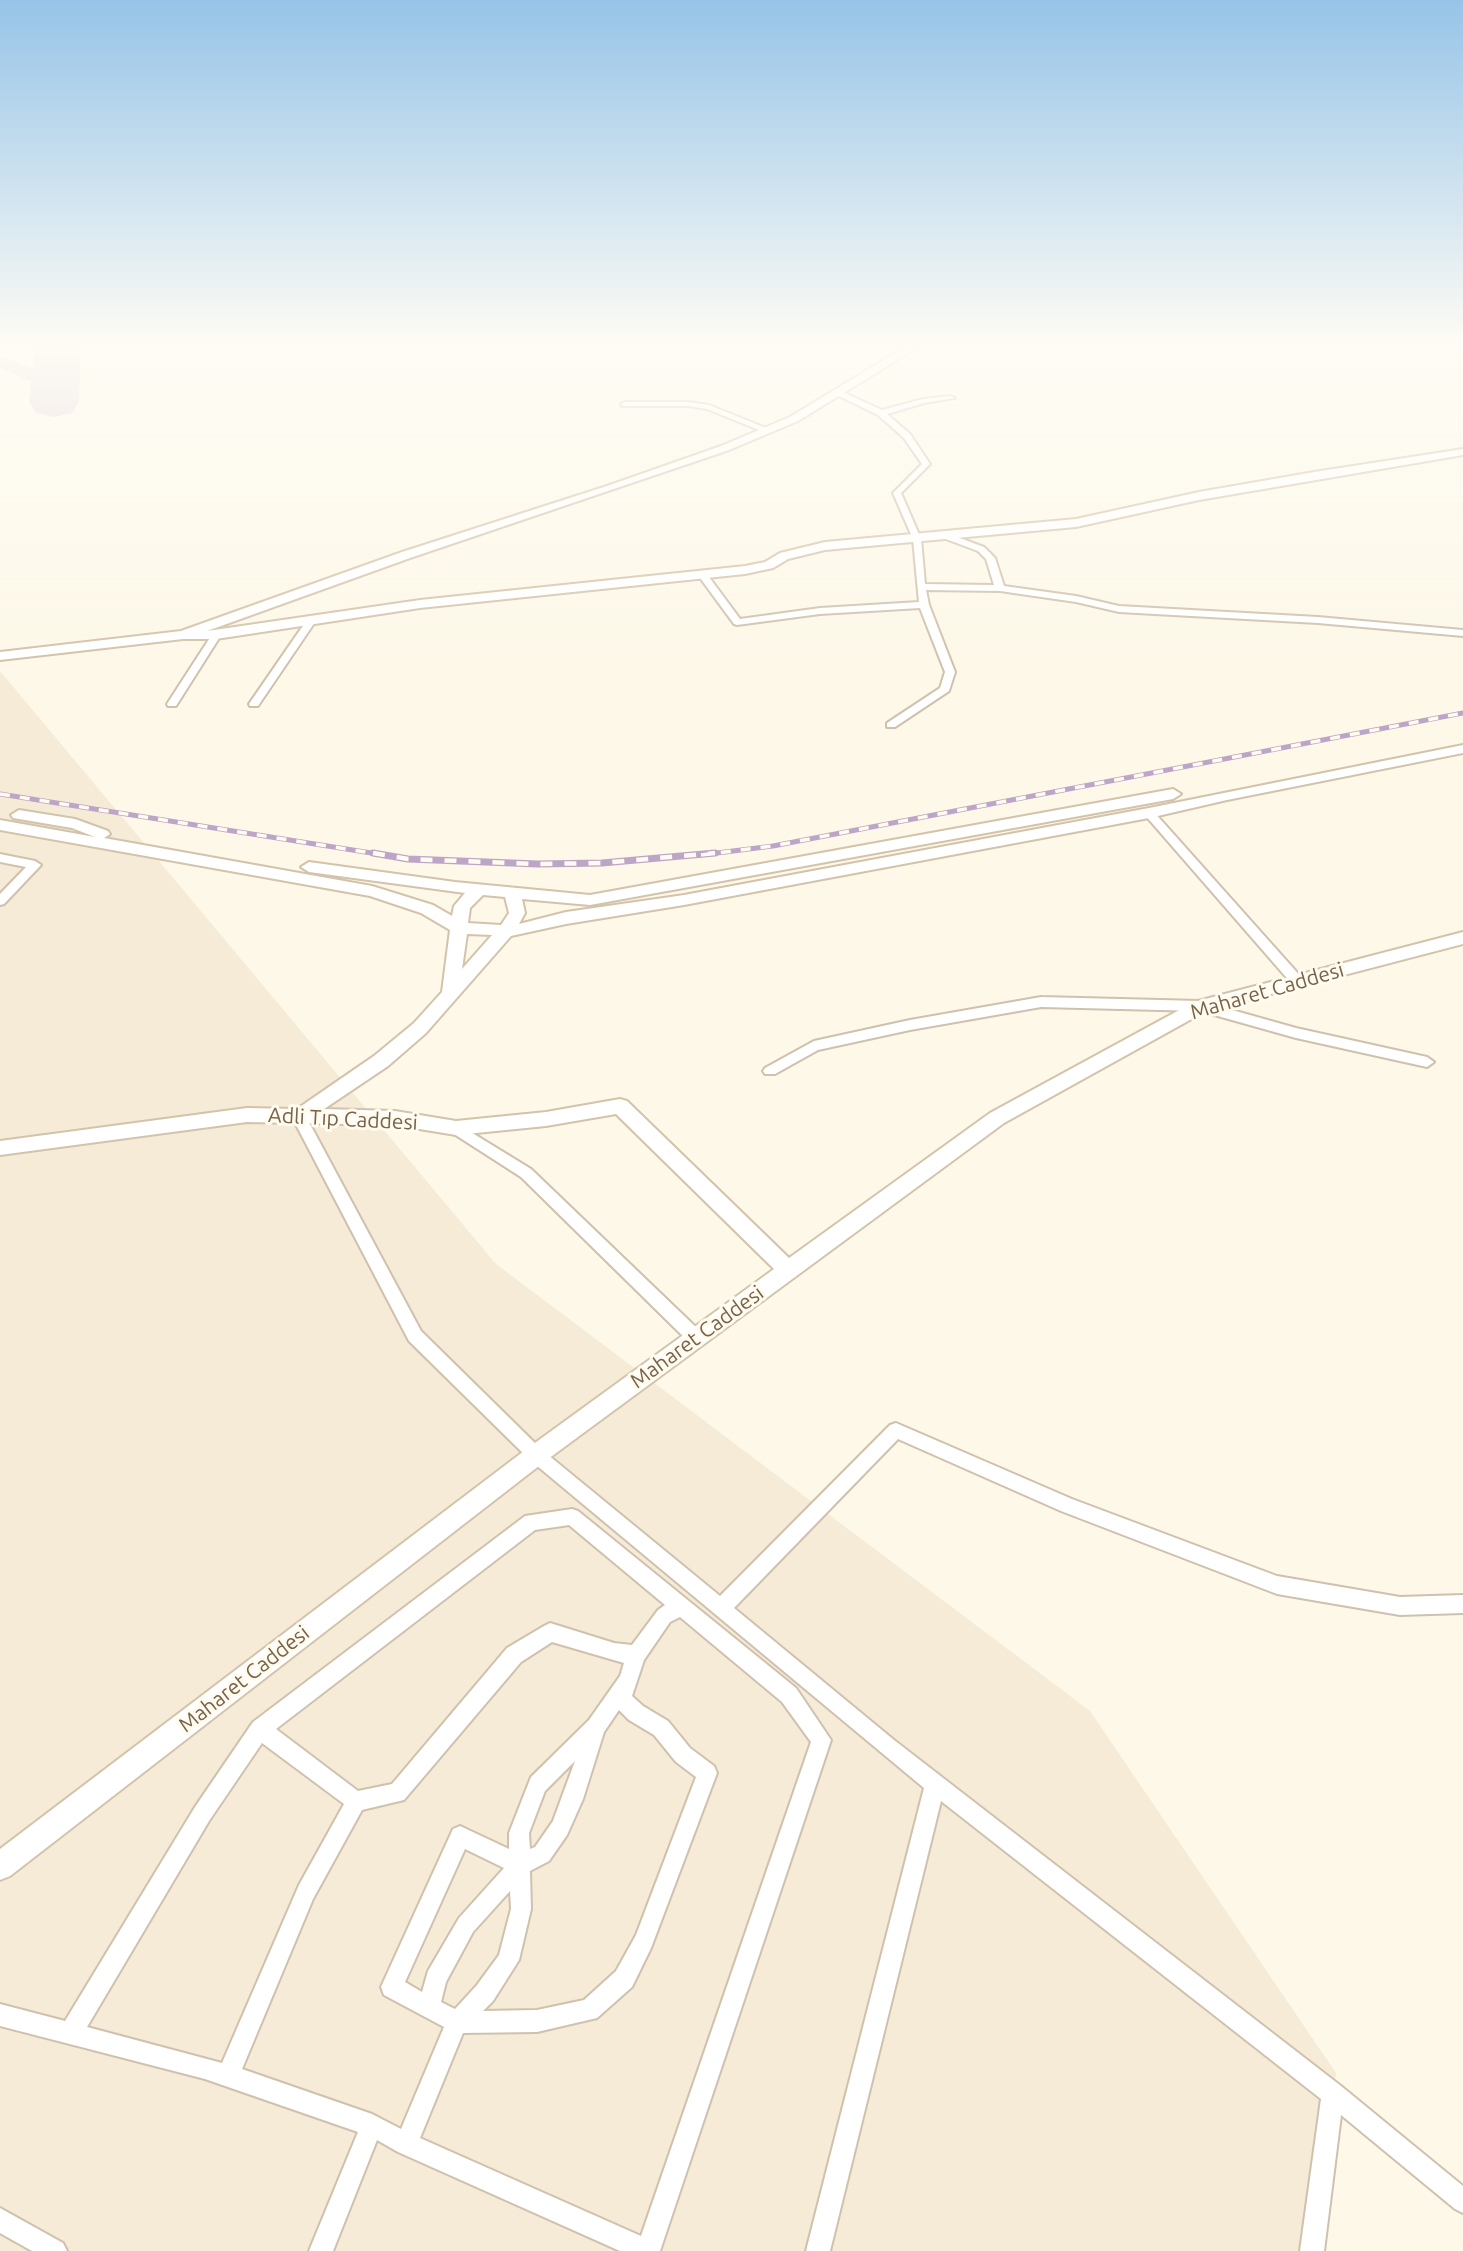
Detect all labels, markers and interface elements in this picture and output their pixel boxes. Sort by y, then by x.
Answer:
street label: Maharet Caddesi [1187,957,1347,1025]
street label: Adli Tıp Caddesi [268,1102,418,1136]
street label: Maharet Caddesi [625,1280,769,1394]
street label: Maharet Caddesi [174,1620,314,1738]

